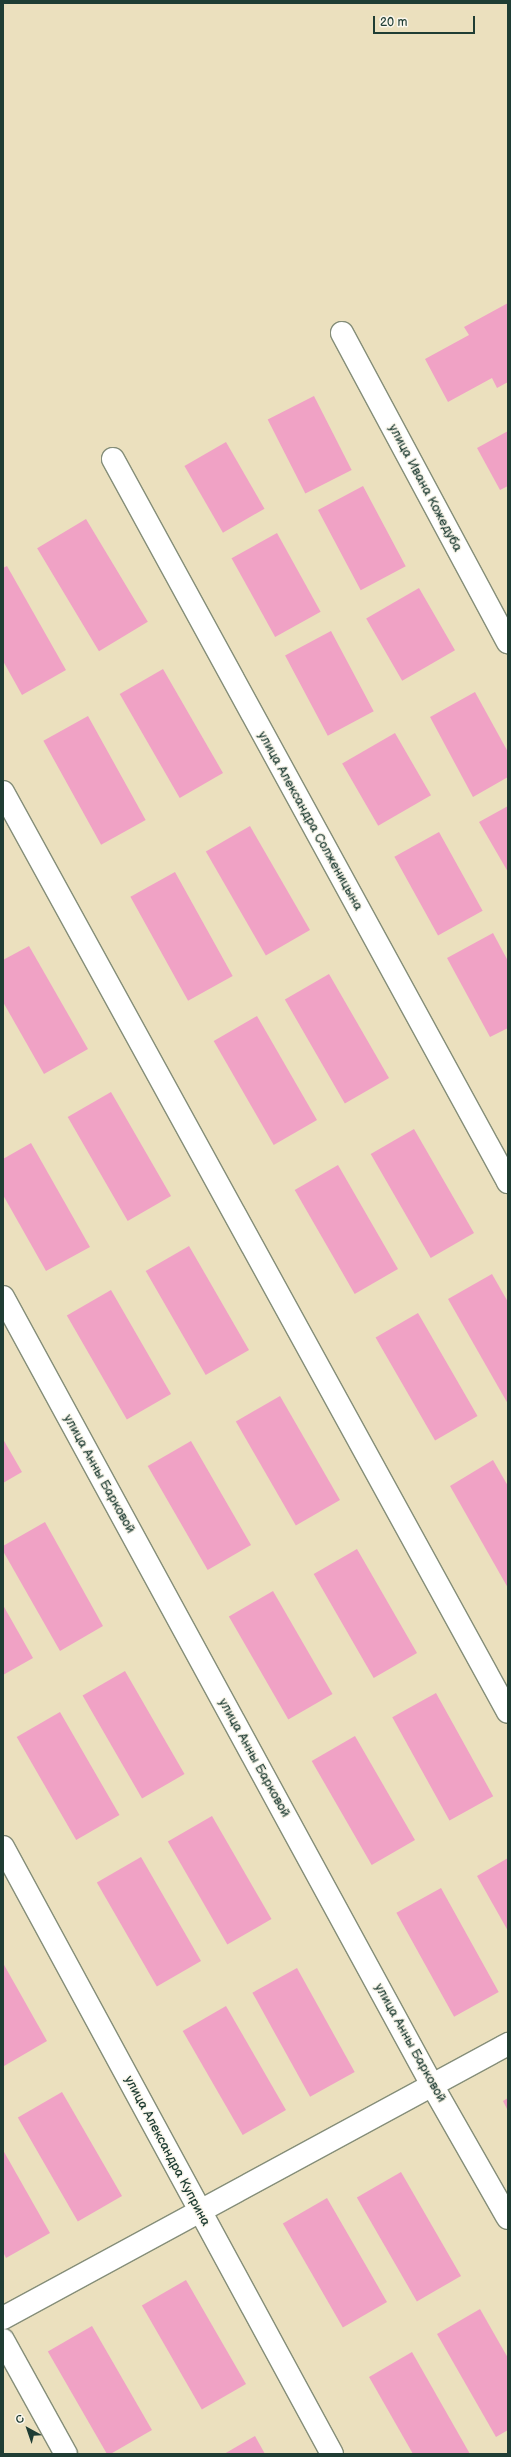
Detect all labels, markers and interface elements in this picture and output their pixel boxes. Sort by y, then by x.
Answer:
scale bar [375,8,477,34]
text: 20 m [380,15,407,30]
street label: улица Ивана Кожедуба [385,422,465,554]
street label: улица Александра Солженицына [254,729,366,913]
street label: улица Анны Барковой [60,1412,138,1536]
street label: улица Анны Барковой [215,1696,293,1820]
street label: улица Анны Барковой [371,1981,449,2105]
street label: улица Александра Куприна [121,2073,213,2229]
north arrow [8,2409,48,2449]
text: С [13,2412,27,2427]

